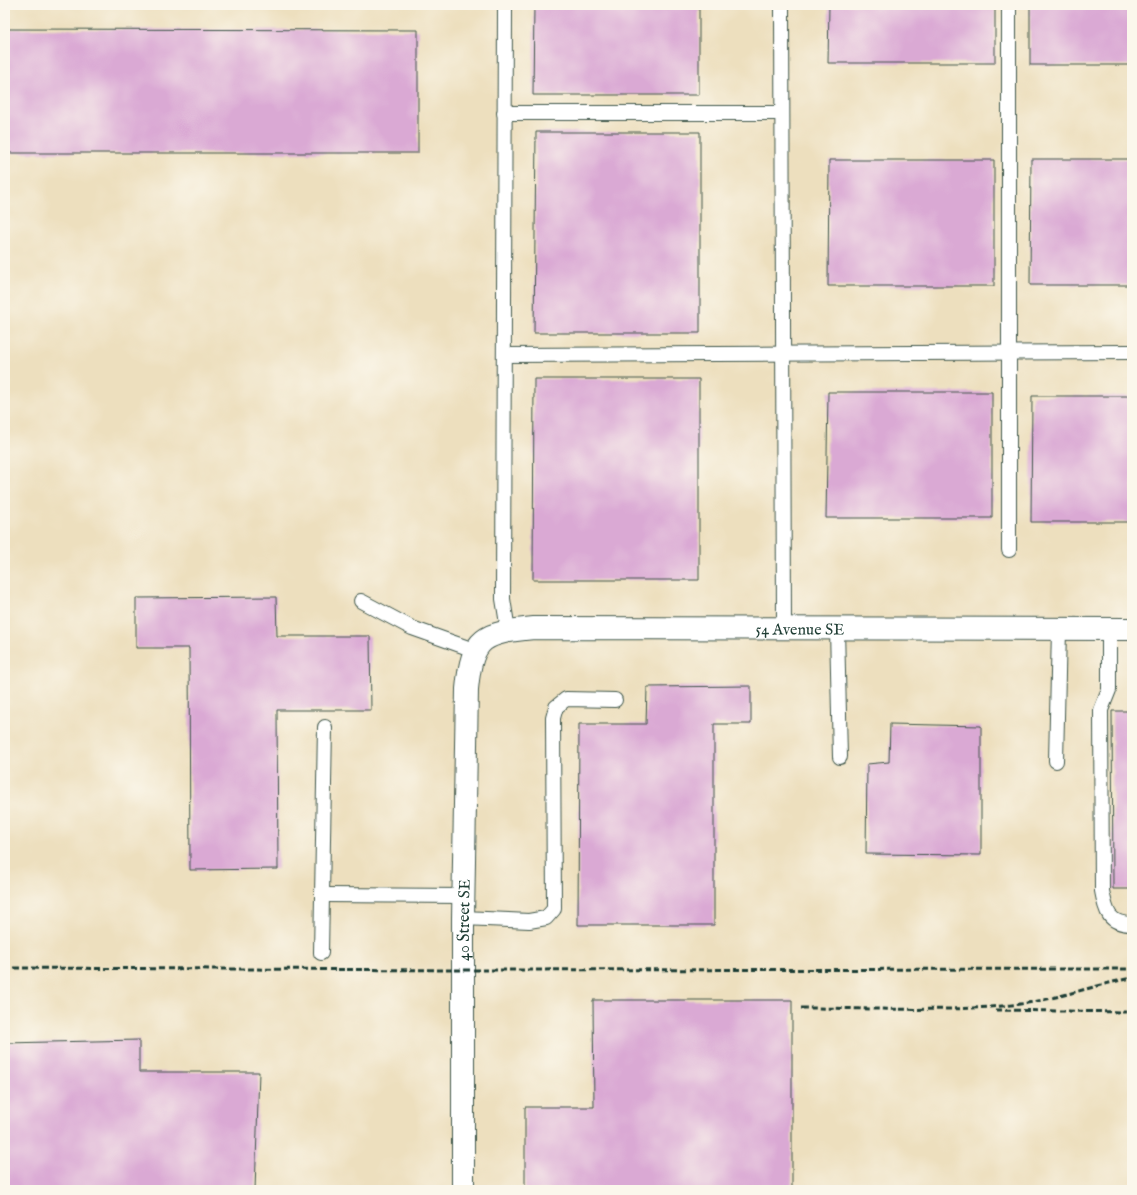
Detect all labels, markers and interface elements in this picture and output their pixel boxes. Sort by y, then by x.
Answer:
street label: 54 Avenue SE [755,620,844,641]
street label: 40 Street SE [455,879,476,961]

